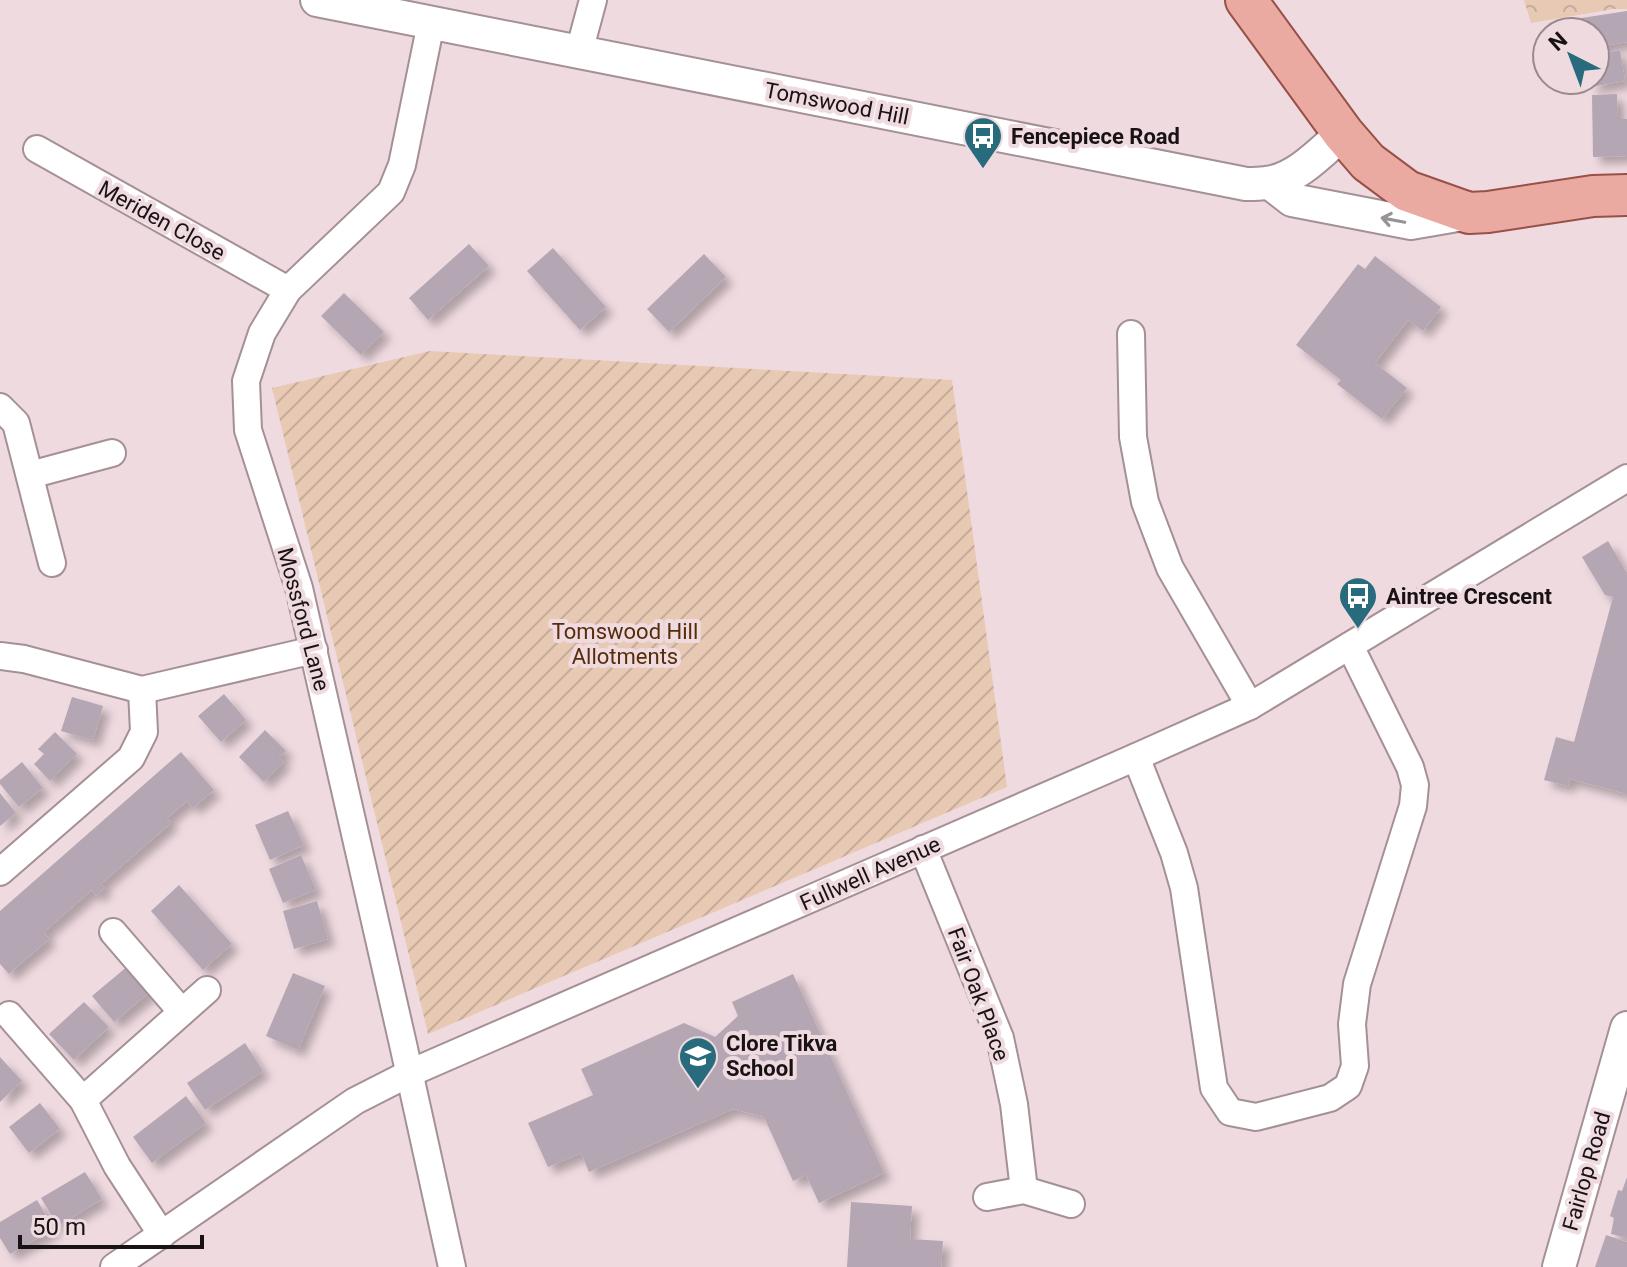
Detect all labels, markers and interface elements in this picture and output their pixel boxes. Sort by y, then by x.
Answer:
north arrow [1531,16,1611,96]
text: N [1544,27,1572,56]
street label: Tomswood Hill [763,77,911,130]
bus stop icon: Fencepiece Road [962,115,1004,170]
place label: Fencepiece Road [1011,124,1180,149]
street label: Meriden Close [94,175,229,265]
one-way arrow [1380,211,1406,226]
street label: Mossford Lane [272,545,335,694]
bus stop icon: Aintree Crescent [1337,575,1379,630]
place label: Aintree Crescent [1386,584,1553,609]
park label: Tomswood Hill Allotments [552,619,698,669]
street label: Fullwell Avenue [796,831,944,916]
street label: Fair Oak Place [943,924,1014,1064]
place label: Clore Tikva School [726,1031,837,1081]
school or university icon: Clore Tikva School [677,1035,719,1090]
street label: Fairlop Road [1558,1109,1615,1234]
scale bar [20,1199,202,1249]
text: 50 m [32,1213,86,1241]

